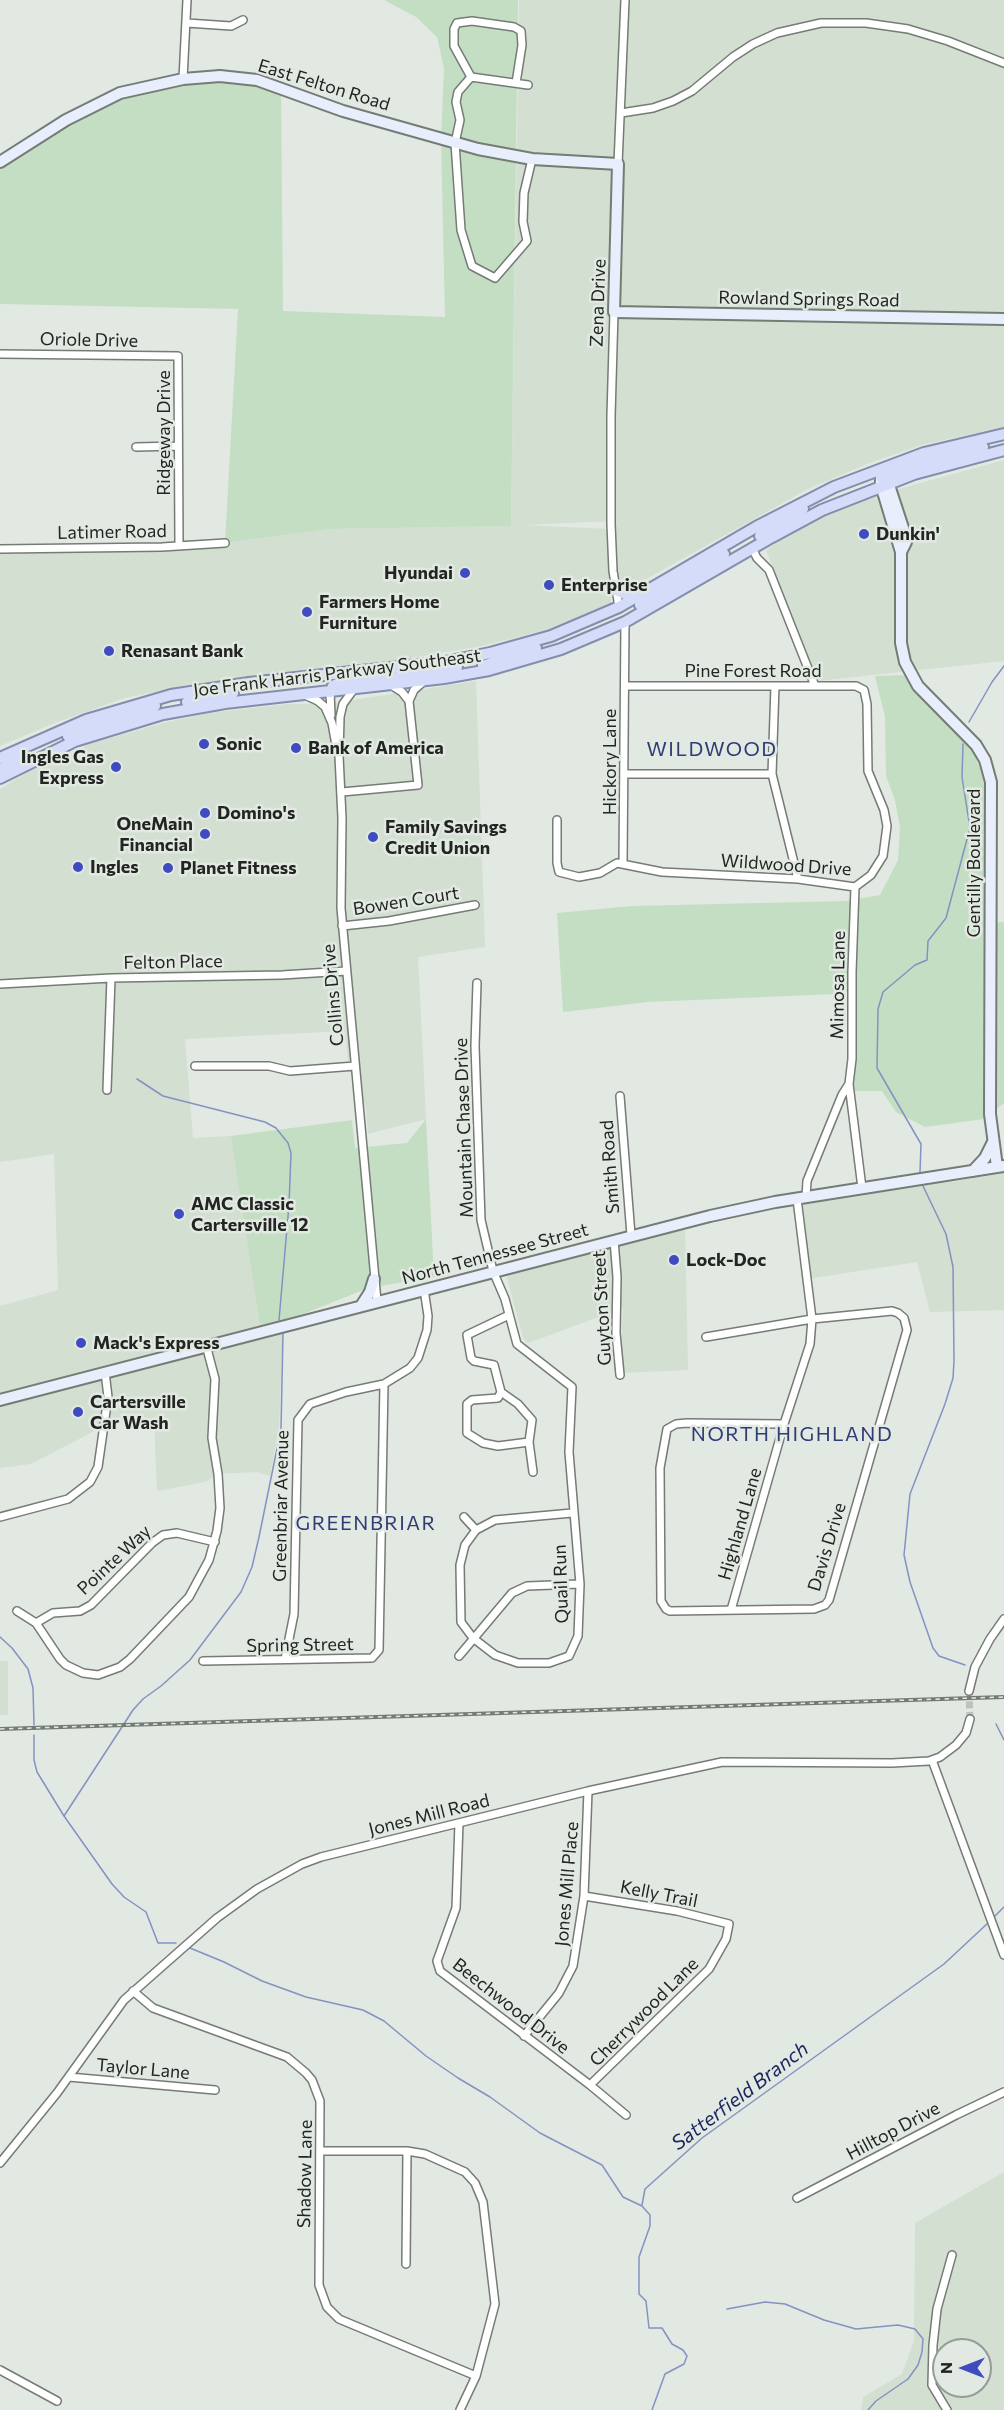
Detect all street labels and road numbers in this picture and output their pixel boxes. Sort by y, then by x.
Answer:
street label: East Felton Road [255,55,393,115]
street label: Zena Drive [586,259,610,347]
street label: Rowland Springs Road [718,287,900,311]
street label: Oriole Drive [40,328,138,352]
street label: Ridgeway Drive [153,370,175,496]
street label: Latimer Road [57,520,167,544]
street label: Joe Frank Harris Parkway Southeast [192,645,482,701]
street label: Pine Forest Road [684,660,822,682]
street label: Hickory Lane [599,709,621,815]
street label: Gentilly Boulevard [963,789,985,937]
street label: Wildwood Drive [720,850,852,880]
street label: Bowen Court [351,882,461,920]
street label: Mimosa Lane [826,930,850,1040]
street label: Collins Drive [318,943,348,1047]
street label: Felton Place [123,950,223,974]
street label: Mountain Chase Drive [450,1038,478,1218]
street label: Smith Road [596,1119,624,1215]
street label: North Tennessee Street [399,1219,591,1289]
street label: Guyton Street [588,1250,616,1366]
street label: Greenbriar Avenue [269,1430,293,1582]
street label: Highland Lane [714,1465,766,1583]
street label: Davis Drive [803,1500,851,1594]
street label: Pointe Way [73,1520,155,1600]
street label: Quail Run [549,1544,573,1624]
street label: Spring Street [246,1633,354,1657]
street label: Jones Mill Road [366,1790,492,1840]
street label: Jones Mill Place [551,1821,583,1947]
street label: Kelly Trail [618,1876,700,1912]
street label: Cherrywood Lane [585,1953,703,2071]
street label: Beechwood Drive [448,1954,574,2058]
street label: Taylor Lane [95,2054,191,2084]
street label: Hilltop Drive [843,2097,943,2165]
street label: Shadow Lane [293,2120,317,2228]

